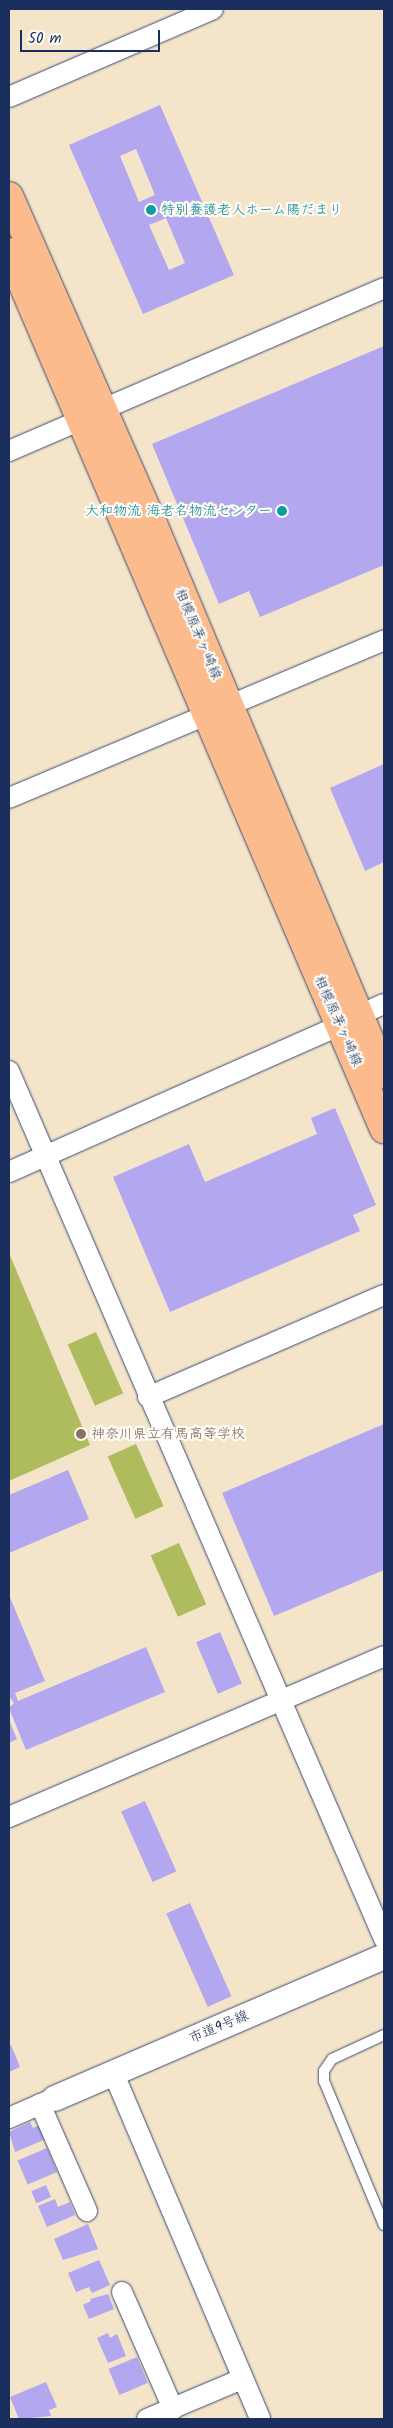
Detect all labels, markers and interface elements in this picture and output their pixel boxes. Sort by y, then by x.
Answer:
scale bar [22,20,162,52]
text: 50 m [28,27,62,51]
place label: 特別養護老人ホーム陽だまり [161,202,343,218]
marker: 特別養護老人ホーム陽だまり [145,204,157,216]
place label: 大和物流 海老名物流センター [84,503,272,519]
marker: 大和物流 海老名物流センター [276,505,288,517]
street label: 相模原茅ヶ崎線 [171,586,225,682]
street label: 相模原茅ヶ崎線 [310,973,366,1069]
place label: 神奈川県立有馬高等学校 [91,1426,245,1442]
marker: 神奈川県立有馬高等学校 [75,1428,87,1440]
street label: 市道9号線 [187,2007,251,2047]

